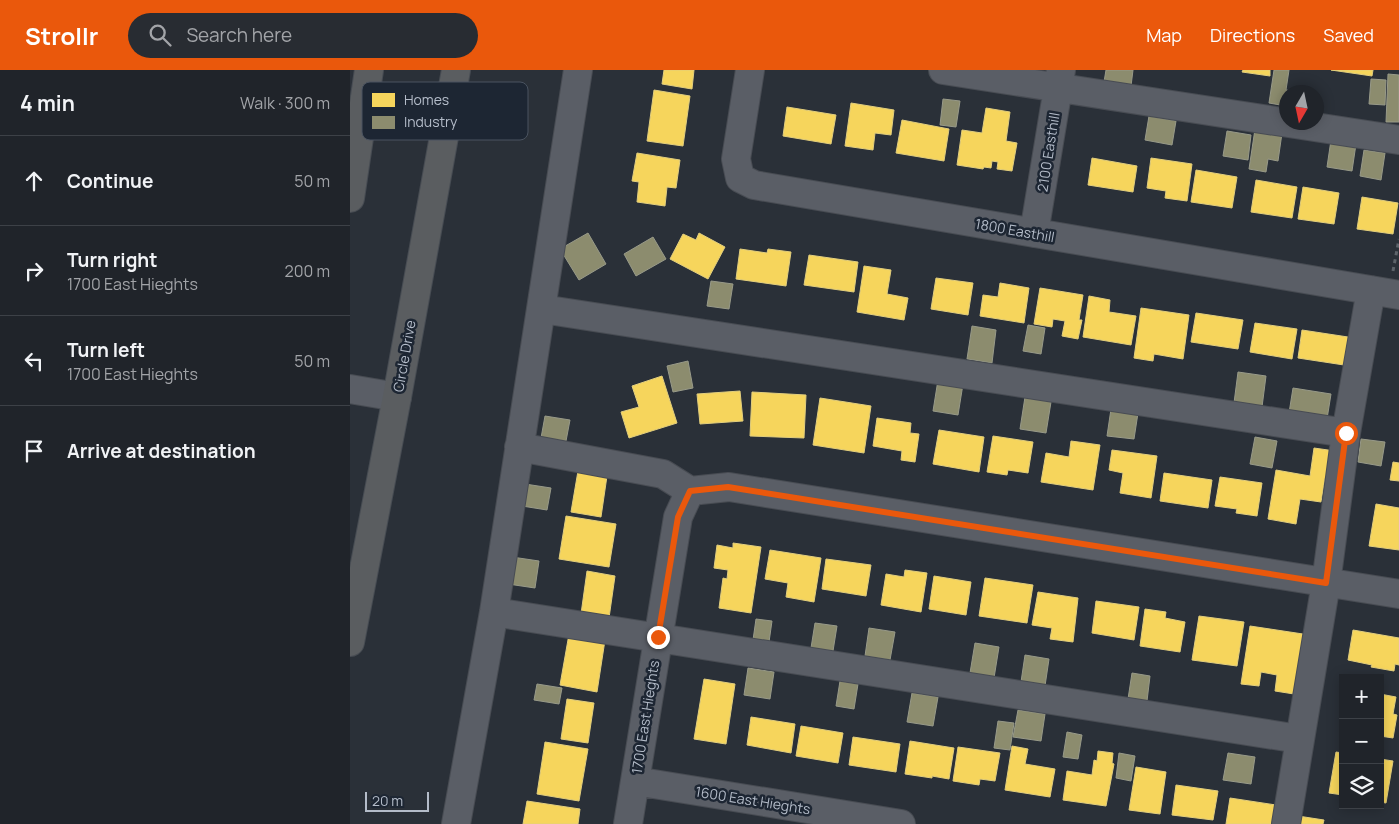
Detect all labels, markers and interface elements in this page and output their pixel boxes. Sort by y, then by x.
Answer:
search box [128,13,478,58]
text: Strollr [25,19,98,52]
icon: search [146,21,174,49]
text: Search here [186,22,292,48]
text: Map [1146,23,1182,47]
text: Directions [1210,23,1295,47]
text: Saved [1323,23,1374,47]
legend [362,82,528,140]
north arrow [1279,85,1324,130]
text: 4 min [20,89,75,117]
text: Homes [404,90,449,109]
text: Walk · 300 m [240,92,330,114]
street label: 2100 Easthill [1032,111,1064,193]
text: Industry [404,112,458,131]
icon: ahead [20,167,48,195]
text: Continue [67,168,153,194]
text: 50 m [294,170,330,192]
street label: 1800 Easthill [974,214,1056,246]
text: Turn right [67,247,157,273]
icon: right [20,257,48,285]
text: 200 m [285,260,330,282]
text: 1700 East Hieghts [67,273,198,295]
street label: Circle Drive [388,319,420,393]
text: Turn left [67,337,145,363]
icon: left [20,347,48,375]
text: 50 m [294,350,330,372]
text: 1700 East Hieghts [67,363,198,385]
route start [1335,422,1358,445]
icon: arrive [20,437,48,465]
text: Arrive at destination [67,438,256,464]
route end [647,626,670,649]
street label: 1700 East Hieghts [627,659,663,775]
map controls [1339,674,1384,809]
button: + [1339,674,1384,719]
button: − [1339,719,1384,764]
button: layers [1339,764,1384,809]
street label: 1600 East Hieghts [694,782,812,818]
scale bar [365,789,429,812]
text: 20 m [372,791,403,810]

